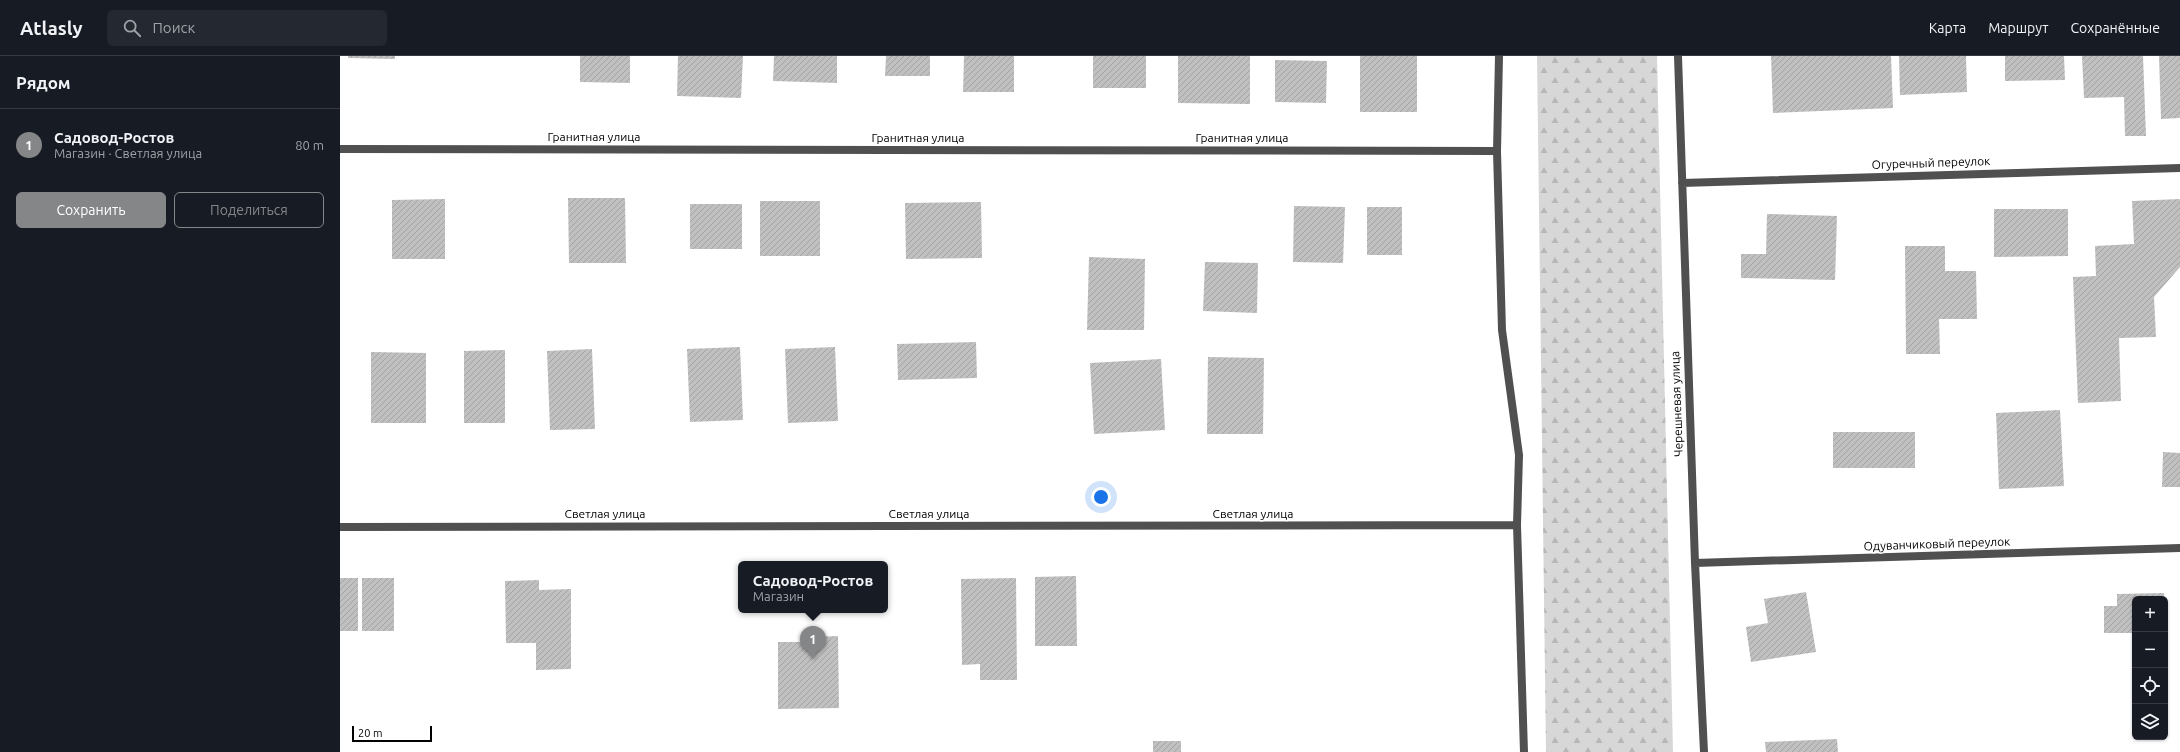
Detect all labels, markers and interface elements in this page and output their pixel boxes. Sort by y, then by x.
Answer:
search box [107,10,387,46]
text: Atlasly [20,17,83,39]
icon: search [121,17,143,39]
text: Поиск [153,19,195,36]
text: Карта [1929,20,1966,36]
text: Маршрут [1988,20,2049,36]
text: Сохранённые [2071,20,2160,36]
text: Рядом [16,73,71,92]
text: Садовод-Ростов [54,129,174,146]
street label: Гранитная улица [548,130,640,143]
street label: Гранитная улица [872,131,964,144]
street label: Гранитная улица [1196,131,1288,144]
text: 1 [25,138,33,152]
text: 80 m [295,138,324,152]
text: Магазин · Светлая улица [54,146,202,160]
street label: Огуречный переулок [1871,154,1991,171]
button: Сохранить [16,192,166,228]
button: Поделиться [174,192,324,228]
street label: Черешневая улица [1668,351,1685,457]
your location [1091,487,1111,507]
street label: Светлая улица [565,507,645,520]
street label: Светлая улица [889,507,969,520]
street label: Светлая улица [1213,507,1293,520]
street label: Одуванчиковый переулок [1863,534,2011,553]
popup [738,561,888,613]
text: Садовод-Ростов [753,572,873,589]
text: Магазин [753,589,804,603]
map controls [2132,596,2168,740]
button: + [2132,596,2168,632]
pin: 1 [800,626,826,659]
button: − [2132,632,2168,668]
button: locate [2132,668,2168,704]
button: layers [2132,704,2168,740]
scale bar [352,724,432,743]
text: 20 m [358,727,382,739]

